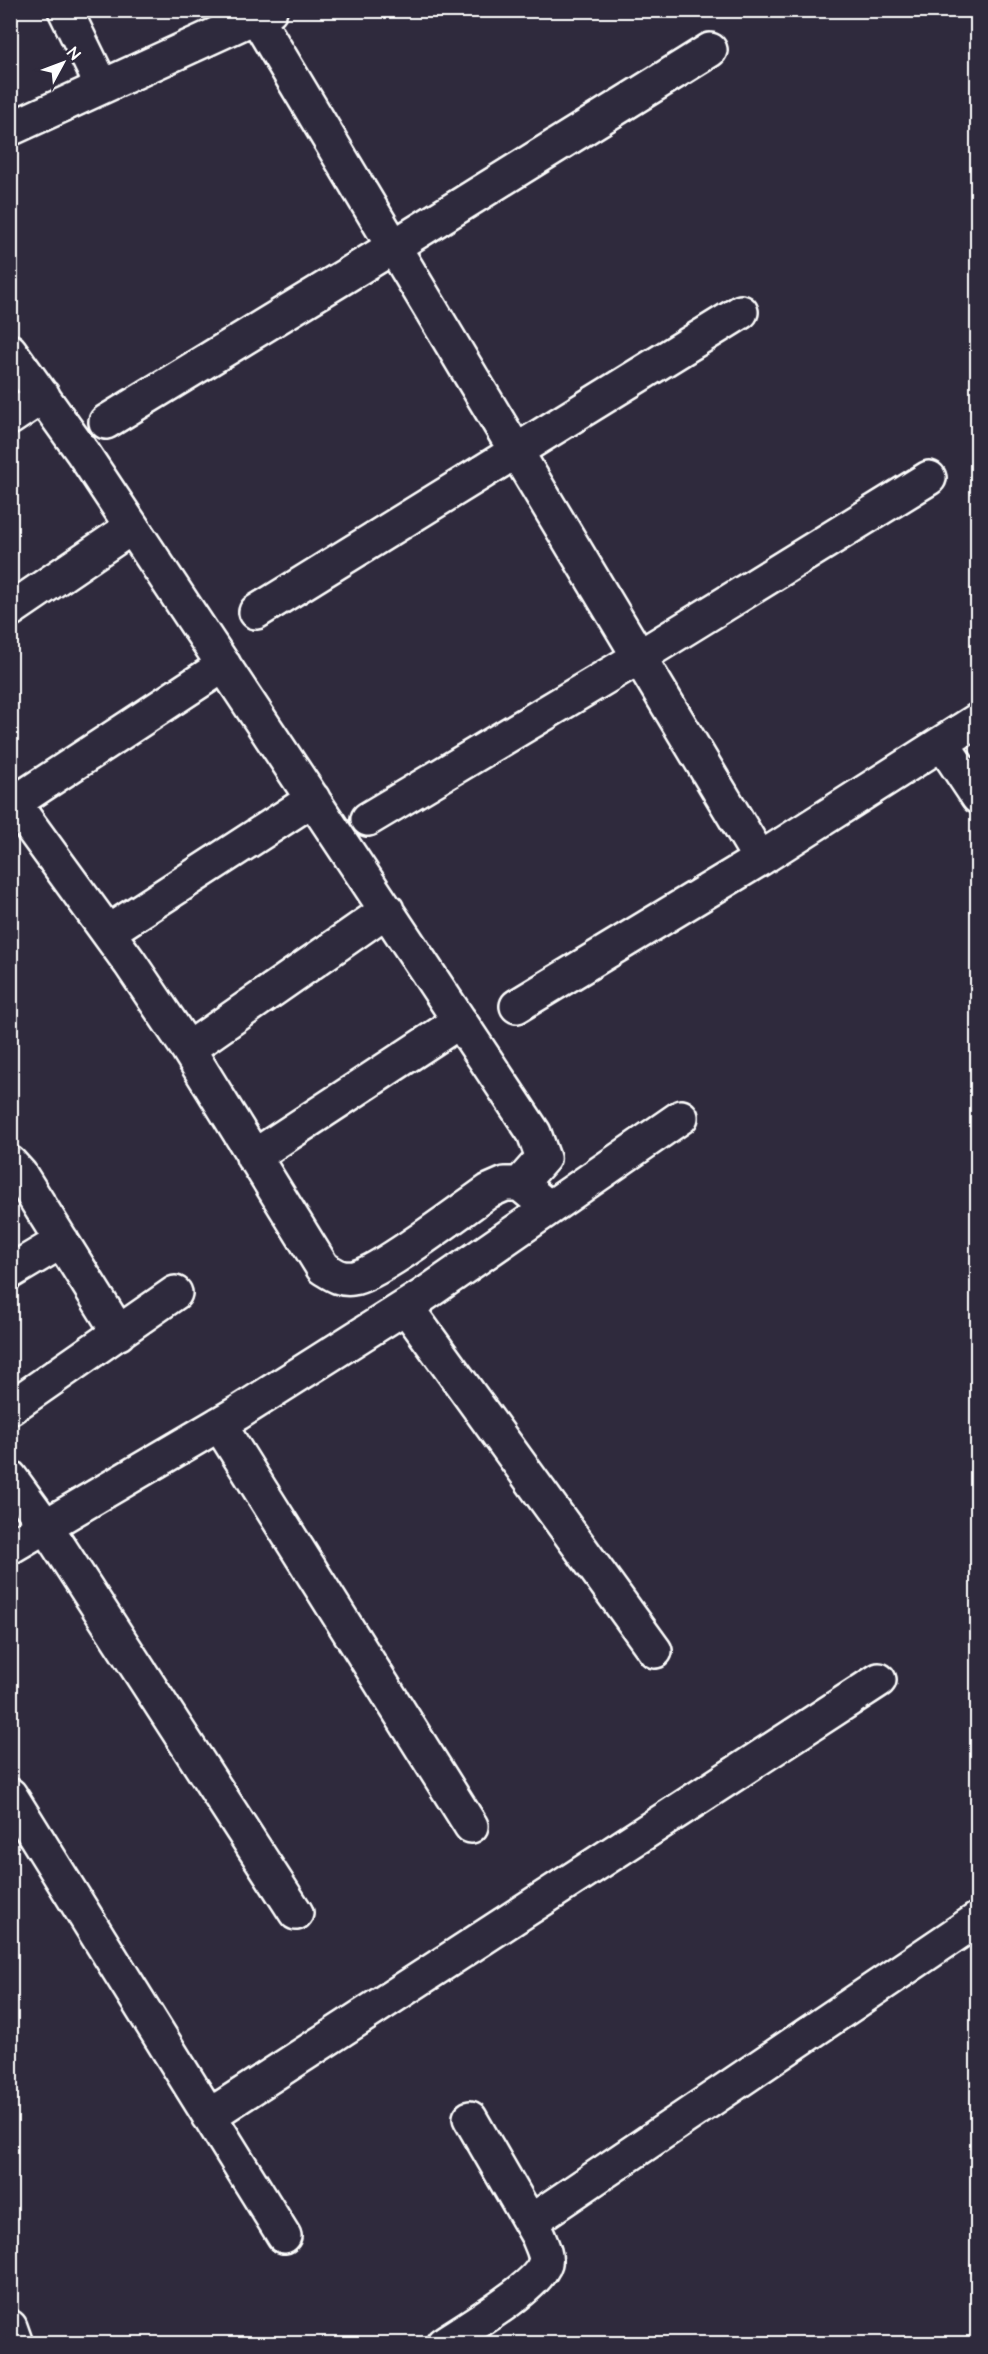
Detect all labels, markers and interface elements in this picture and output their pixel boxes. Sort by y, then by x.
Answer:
north arrow [33,33,93,93]
text: N [62,43,85,65]

